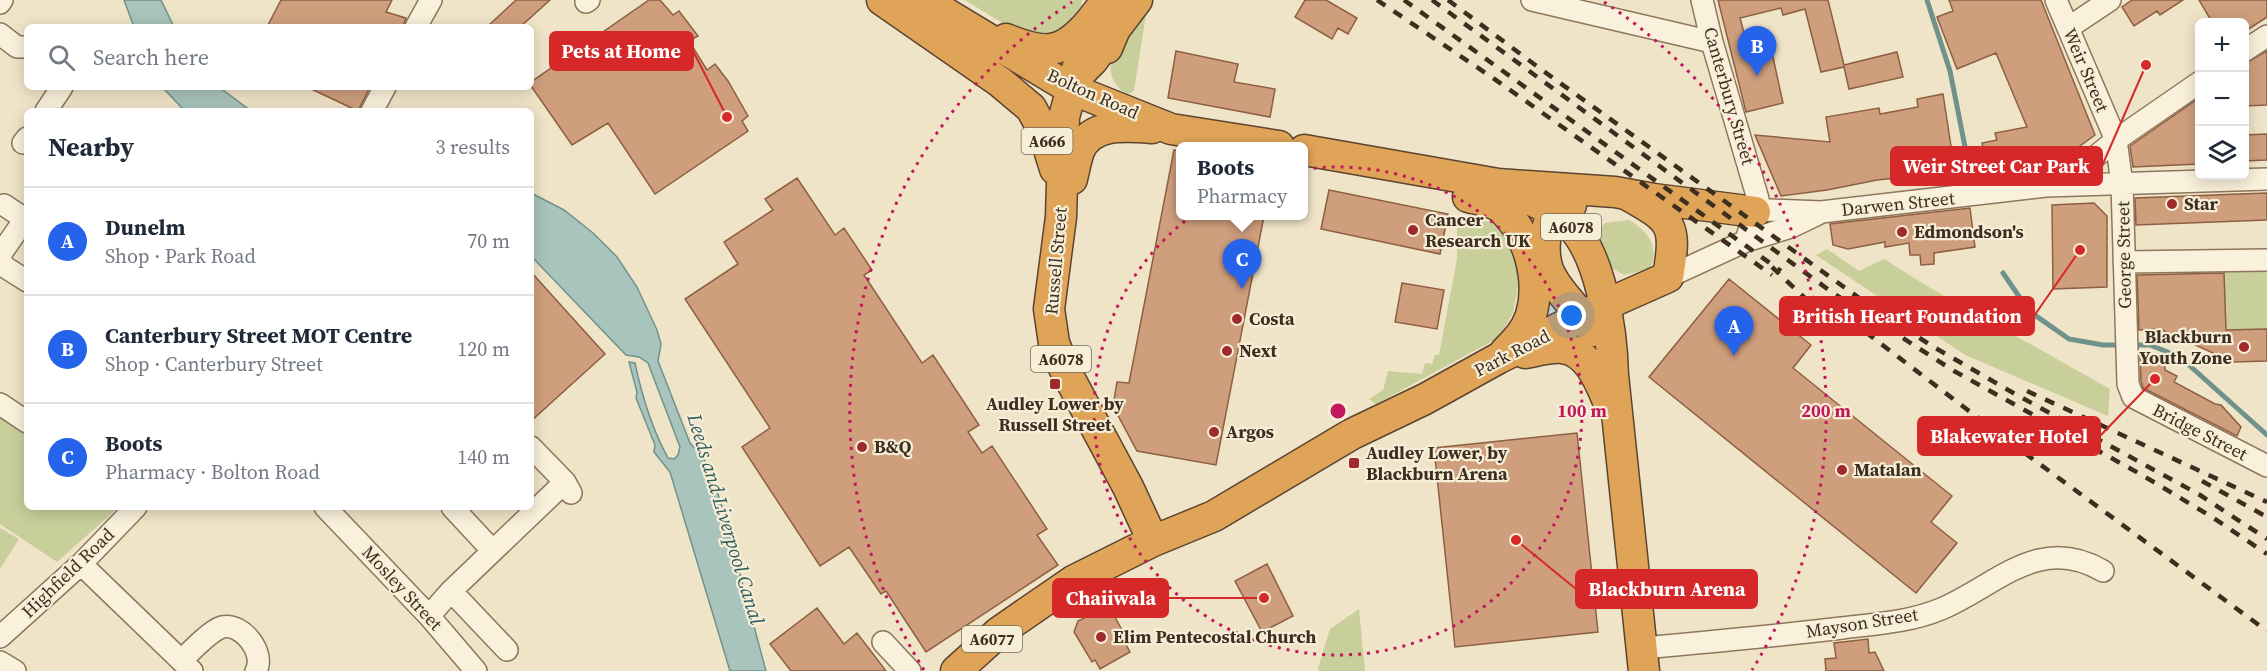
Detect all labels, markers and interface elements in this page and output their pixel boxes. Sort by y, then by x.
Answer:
map controls [2195,18,2249,180]
button: + [2195,18,2249,72]
search box [24,24,534,90]
street label: Canterbury Street [1698,24,1761,168]
street label: Weir Street [2058,24,2115,116]
pin: B [1738,26,1776,76]
callout: Pets at Home [550,32,693,70]
text: Pets at Home [561,37,681,65]
icon: search [45,41,78,74]
text: Search here [93,42,209,72]
street label: Bolton Road [1043,62,1143,125]
button: − [2195,72,2249,126]
button: layers [2195,126,2249,180]
road number: A666 [1022,128,1072,154]
text: Nearby [48,129,134,165]
text: 3 results [435,133,510,161]
popup [1176,142,1308,220]
callout: Weir Street Car Park [1891,147,2102,185]
text: Boots [1197,152,1254,182]
text: Weir Street Car Park [1902,152,2090,180]
text: Pharmacy [1197,182,1287,210]
street label: Darwen Street [1840,185,1956,222]
place label: Star [2184,191,2219,216]
marker: Star [2165,197,2179,211]
street label: George Street [2110,201,2137,309]
street label: Russell Street [1038,206,1073,316]
place label: Cancer Research UK [1425,207,1531,253]
text: Dunelm [105,212,186,242]
road number: A6078 [1541,214,1601,240]
place label: Edmondson's [1914,219,2024,244]
marker: Cancer Research UK [1406,223,1420,237]
marker: Edmondson's [1895,225,1909,239]
text: A [61,227,74,255]
text: 70 m [467,227,510,255]
pin: C [1222,240,1262,289]
text: Shop · Park Road [105,242,256,270]
callout: British Heart Foundation [1780,297,2034,335]
your location [1557,301,1586,330]
text: British Heart Foundation [1792,302,2022,330]
place label: Costa [1249,306,1295,331]
pin: A [1714,306,1754,356]
marker: Costa [1230,312,1244,326]
text: Canterbury Street MOT Centre [105,320,412,350]
street label: Park Road [1470,323,1554,382]
place label: Blackburn Youth Zone [2139,324,2232,370]
text: B [61,335,74,363]
text: 120 m [457,335,510,363]
place label: Next [1239,338,1277,363]
marker: Blackburn Youth Zone [2237,340,2251,354]
marker: Next [1220,344,1234,358]
road number: A6078 [1031,346,1091,372]
text: Shop · Canterbury Street [105,350,323,378]
marker: Audley Lower by Russell Street [1048,377,1062,391]
place label: Audley Lower by Russell Street [986,391,1124,437]
street label: Bridge Street [2148,397,2252,466]
text: 100 m [1557,398,1607,423]
text: 200 m [1801,398,1851,423]
centre of rings [1328,401,1348,421]
water label: Leeds and Liverpool Canal [680,409,772,628]
callout: Blakewater Hotel [1918,417,2100,455]
place label: Argos [1226,419,1274,444]
text: Blakewater Hotel [1930,422,2088,450]
marker: Argos [1207,425,1221,439]
text: Boots [105,428,162,458]
place label: B&Q [874,434,912,459]
marker: B&Q [855,440,869,454]
place label: Audley Lower, by Blackburn Arena [1366,440,1508,486]
text: C [61,443,74,471]
text: 140 m [457,443,510,471]
marker: Audley Lower, by Blackburn Arena [1347,456,1361,470]
place label: Matalan [1854,457,1922,482]
text: Pharmacy · Bolton Road [105,458,320,486]
marker: Matalan [1835,463,1849,477]
street label: Highfield Road [16,522,119,623]
street label: Mosley Street [356,540,448,636]
callout: Blackburn Arena [1576,570,1757,608]
text: Blackburn Arena [1588,575,1746,603]
callout: Chaiiwala [1053,579,1168,617]
text: Chaiiwala [1066,584,1157,612]
street label: Mayson Street [1804,601,1920,644]
place label: Elim Pentecostal Church [1113,624,1316,649]
road number: A6077 [962,626,1022,652]
marker: Elim Pentecostal Church [1094,630,1108,644]

